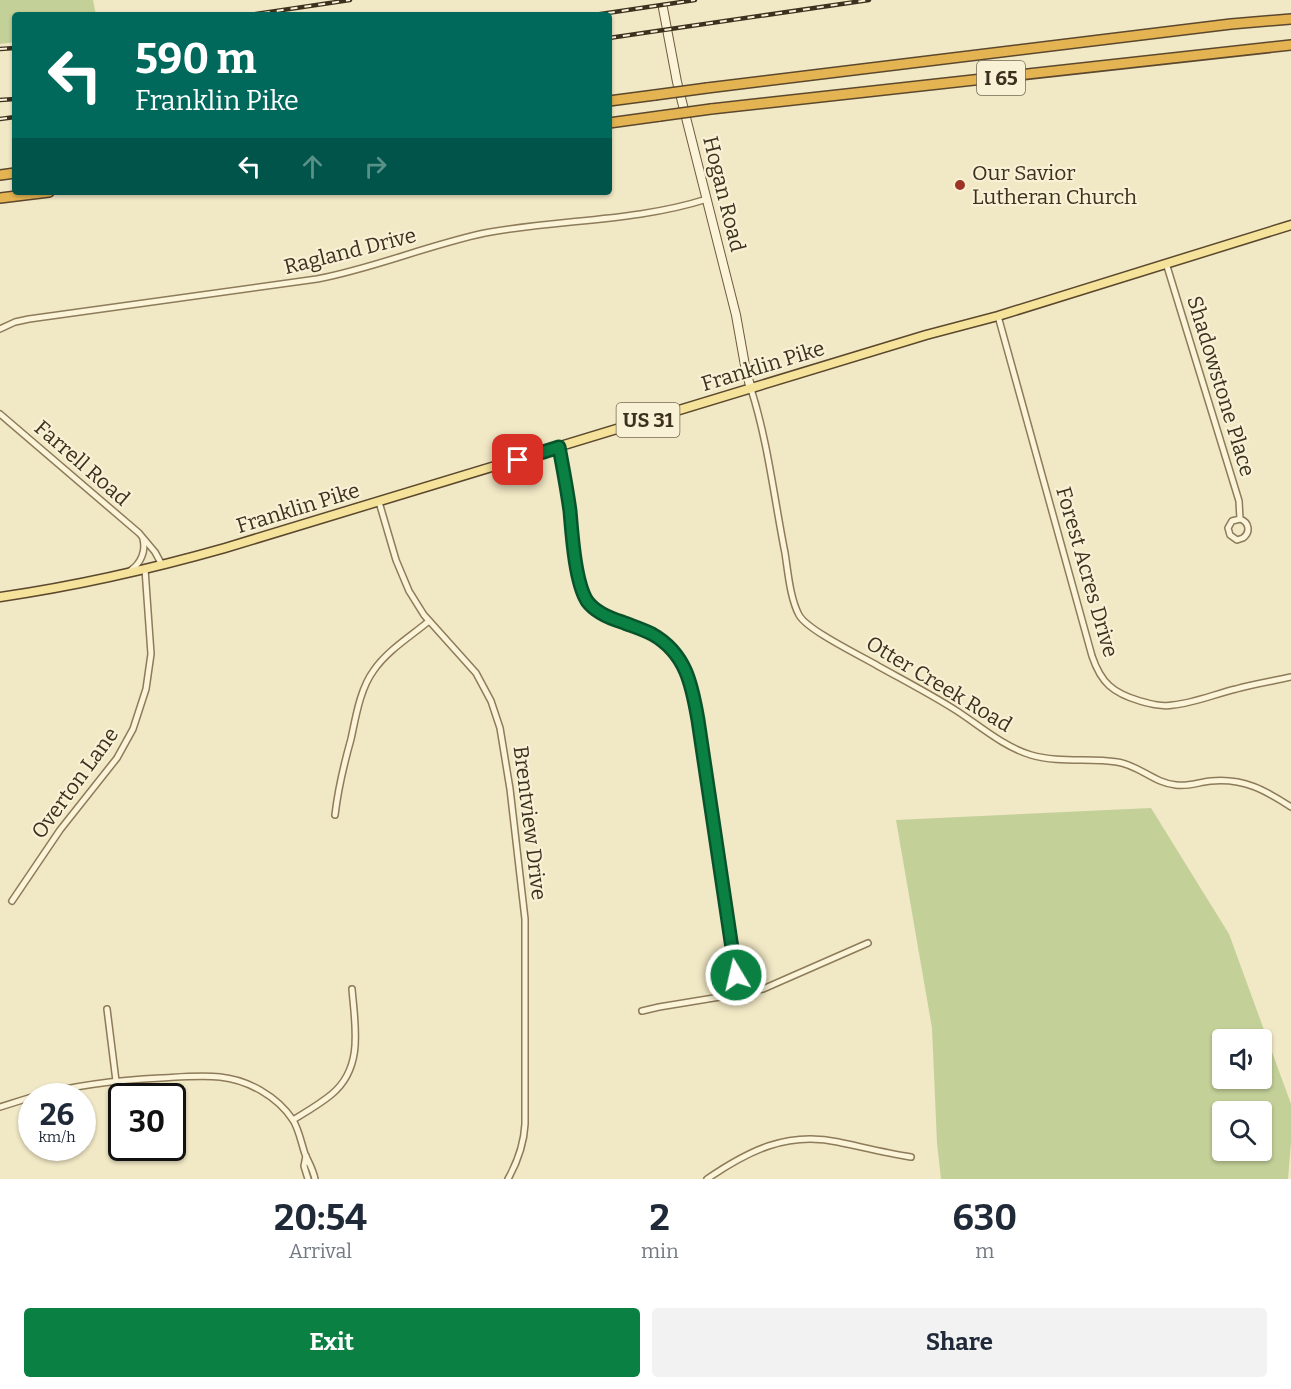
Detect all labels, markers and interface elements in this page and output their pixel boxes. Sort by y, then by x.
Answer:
text: 590 m [135,34,257,84]
icon: left [36,36,114,114]
road number: I 65 [977,61,1025,95]
text: Franklin Pike [135,85,299,117]
street label: Hogan Road [697,133,751,255]
icon: left [233,150,266,183]
icon: ahead [296,150,329,183]
icon: right [359,150,392,183]
place label: Our Savior Lutheran Church [972,160,1137,210]
marker: Our Savior Lutheran Church [953,178,967,192]
street label: Ragland Drive [281,222,419,280]
street label: Shadowstone Place [1181,293,1261,479]
street label: Franklin Pike [698,335,828,397]
road number: US 31 [616,403,680,437]
street label: Farrell Road [29,415,135,511]
pin [492,434,543,485]
icon: arrive [501,443,534,476]
street label: Franklin Pike [233,477,363,539]
street label: Forest Acres Drive [1050,484,1124,660]
street label: Otter Creek Road [861,630,1017,738]
street label: Overton Lane [26,722,124,844]
street label: Brentview Drive [508,744,552,902]
position arrow [704,943,768,1007]
map controls [1212,1029,1272,1161]
button: sound [1212,1029,1272,1089]
speed limit sign: 30 [108,1083,186,1161]
text: 26 [40,1097,74,1133]
button: search [1212,1101,1272,1161]
text: km/h [38,1128,76,1146]
text: 20:54 [274,1196,367,1240]
text: 2 [650,1196,670,1240]
text: 630 [952,1196,1017,1240]
text: Arrival [289,1239,352,1263]
text: min [641,1239,679,1263]
text: m [975,1239,994,1263]
button: Exit [24,1308,640,1377]
button: Share [652,1308,1267,1377]

